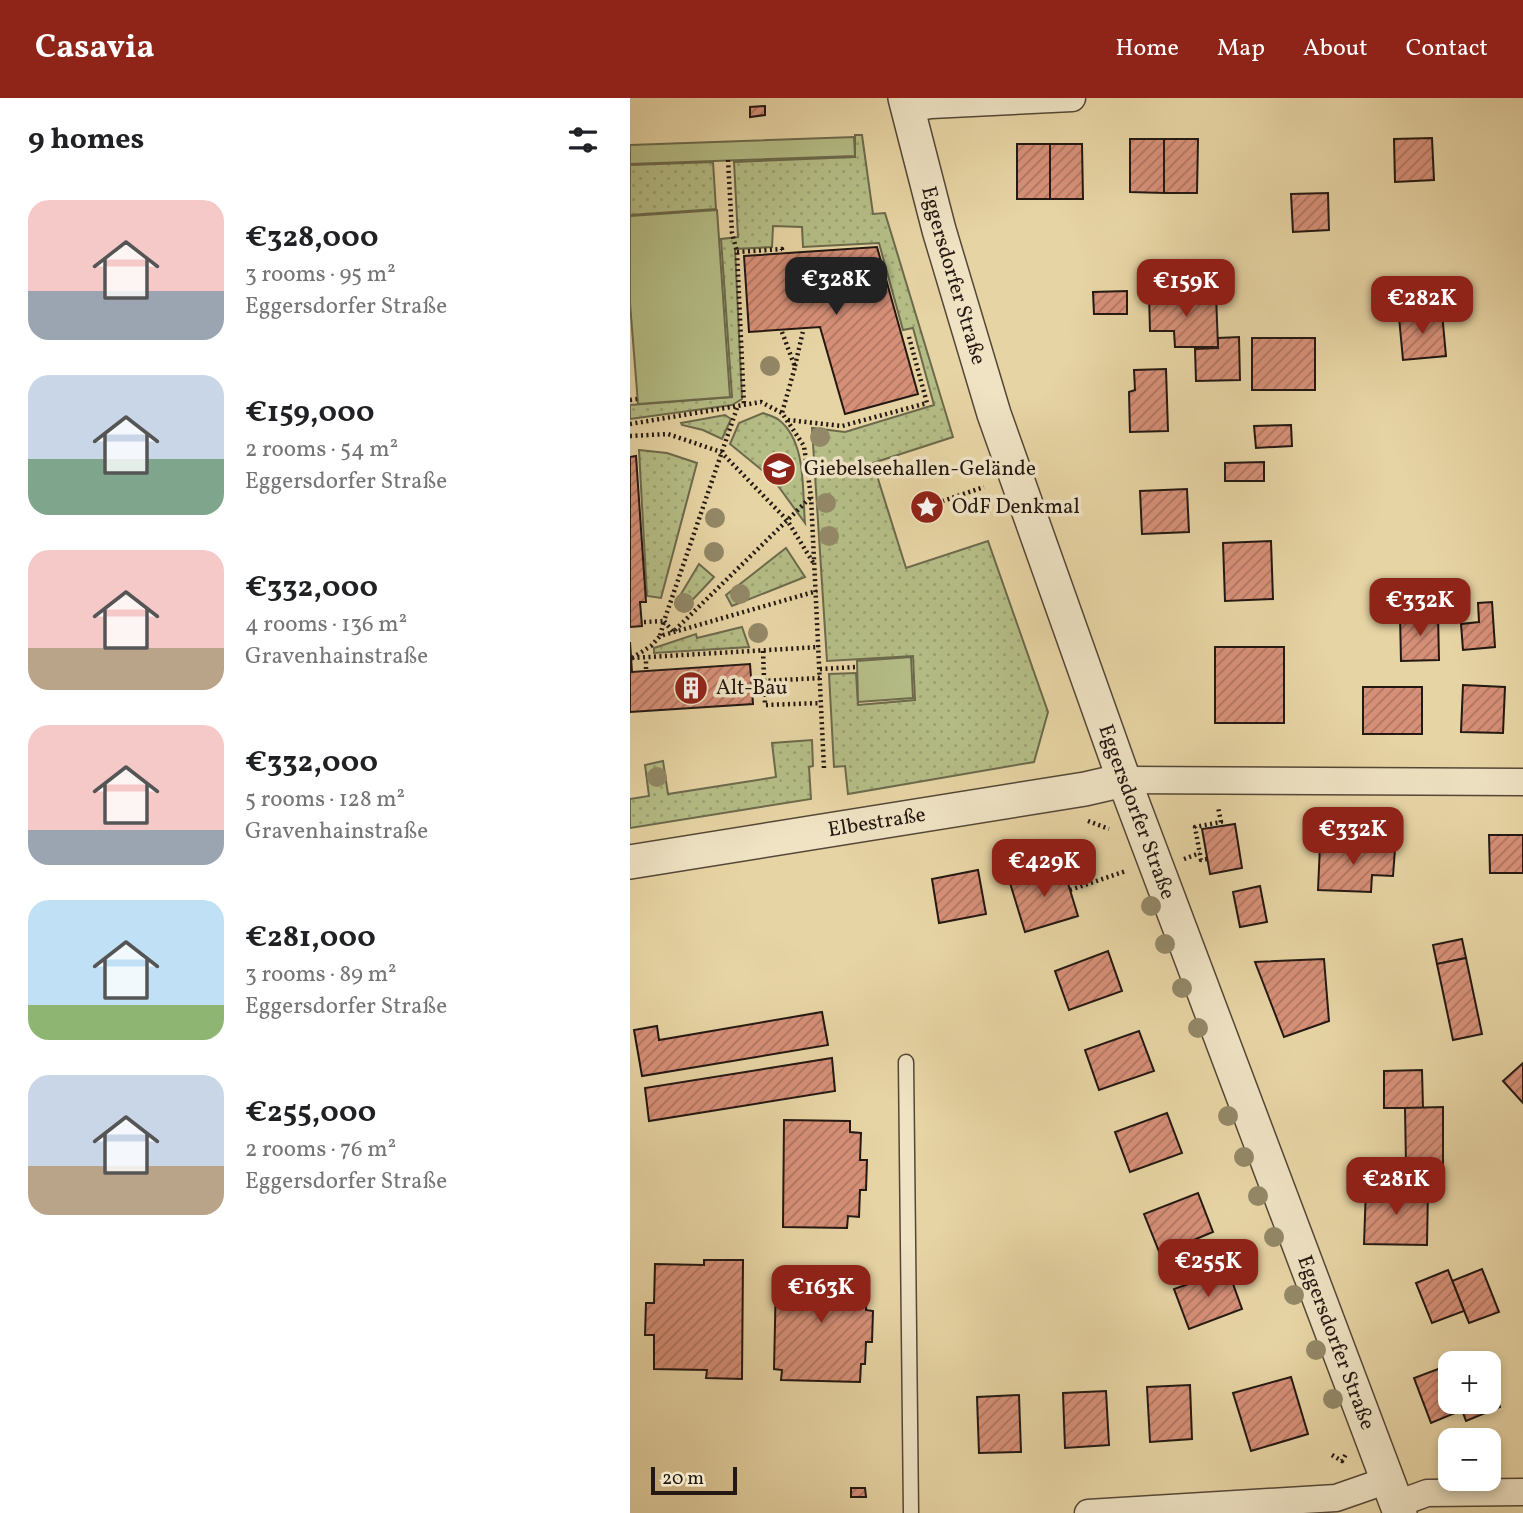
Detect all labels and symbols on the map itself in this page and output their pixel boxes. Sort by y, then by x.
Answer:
street label: Eggersdorfer Straße [914,183,993,368]
pin: €328K [787,258,885,317]
pin: €159K [1137,260,1235,319]
pin: €282K [1373,276,1471,336]
school or university icon: Giebelseehallen-Gelände [760,450,798,488]
place label: Giebelseehallen-Gelände [804,455,1036,484]
place icon: OdF Denkmal [908,488,946,526]
place label: OdF Denkmal [952,493,1080,522]
pin: €332K [1371,578,1469,638]
building icon: Alt-Bau [672,669,710,707]
place label: Alt-Bau [716,674,788,703]
street label: Eggersdorfer Straße [1091,720,1182,904]
street label: Elbestraße [826,800,928,845]
pin: €332K [1304,808,1402,867]
pin: €429K [995,840,1093,899]
pin: €281K [1347,1158,1445,1217]
pin: €255K [1159,1240,1257,1299]
street label: Eggersdorfer Straße [1290,1251,1382,1434]
pin: €163K [772,1266,870,1325]
scale bar [651,1464,737,1496]

